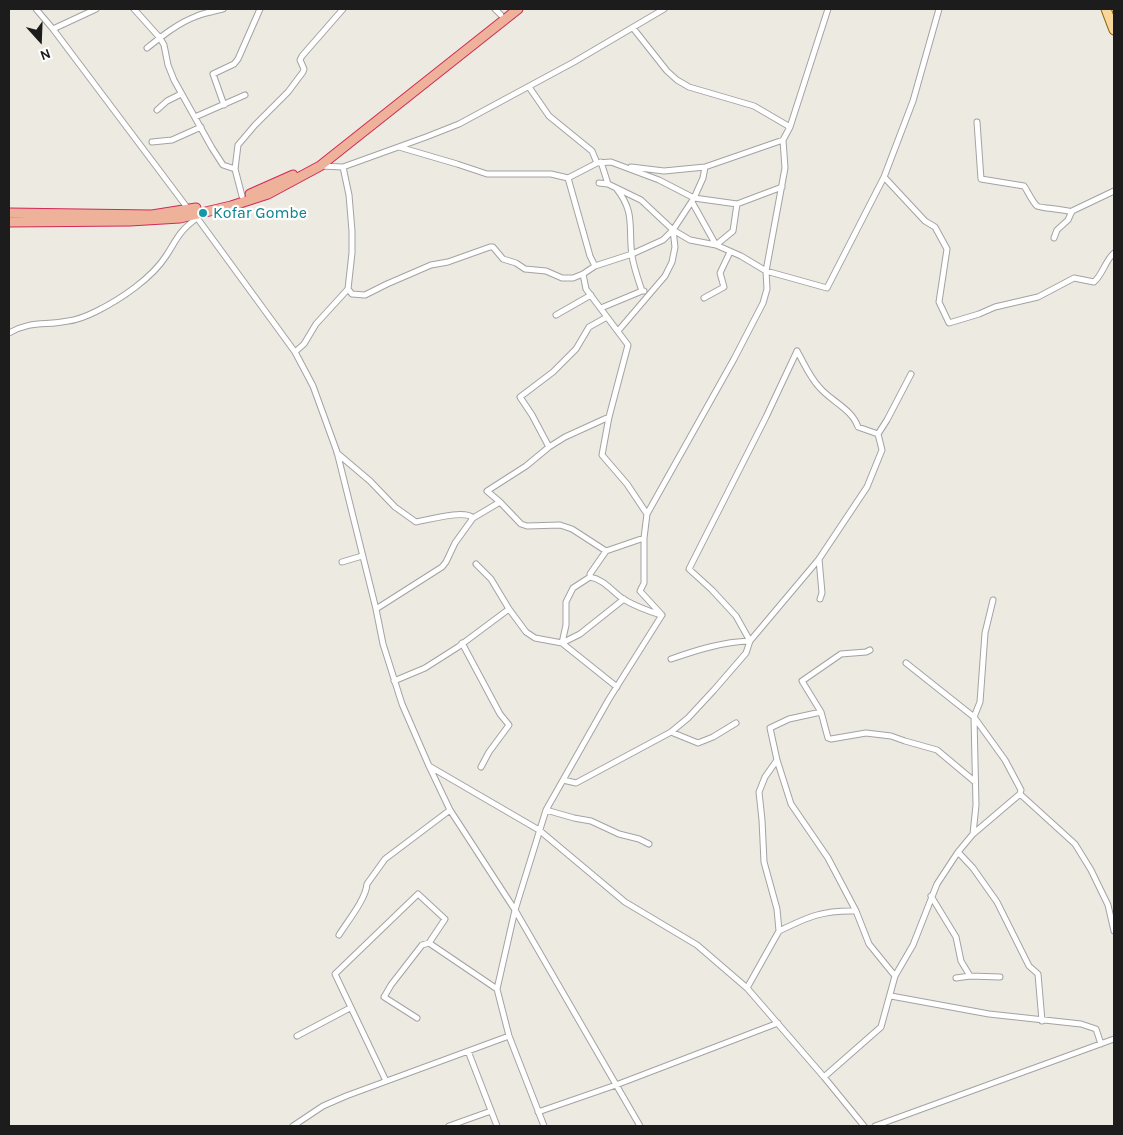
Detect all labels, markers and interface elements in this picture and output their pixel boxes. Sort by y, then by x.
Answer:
north arrow [15,15,65,65]
text: N [38,45,53,64]
place label: Kofar Gombe [213,203,307,223]
marker: Kofar Gombe [197,207,209,219]

